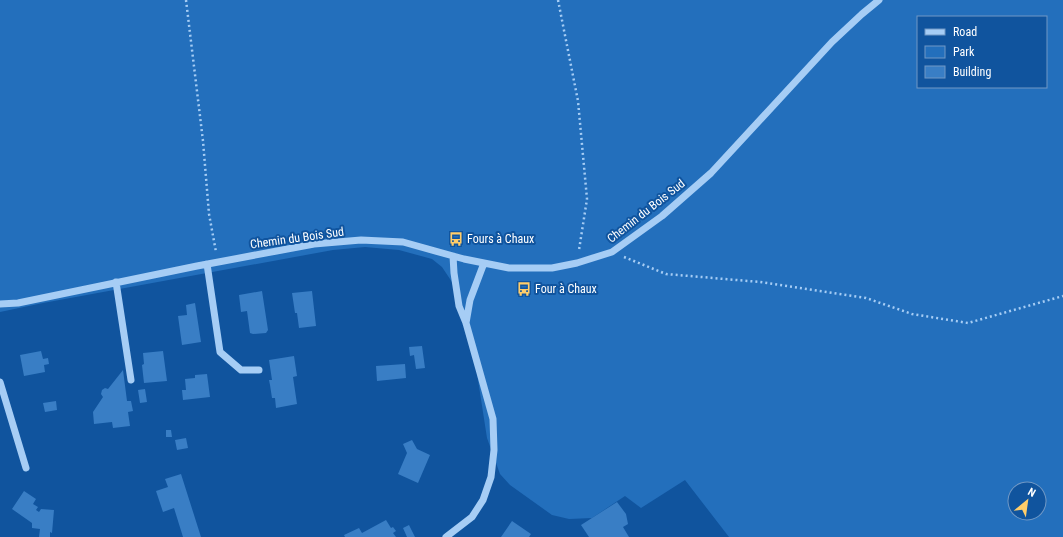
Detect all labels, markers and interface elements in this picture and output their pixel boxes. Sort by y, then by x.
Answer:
legend [917,16,1047,88]
text: Road [953,25,977,39]
text: Park [953,45,975,59]
text: Building [953,65,991,79]
street label: Chemin du Bois Sud [604,176,688,246]
street label: Chemin du Bois Sud [249,224,345,252]
bus stop icon: Fours à Chaux [448,231,464,247]
place label: Fours à Chaux [467,232,534,246]
bus stop icon: Four à Chaux [516,281,532,297]
place label: Four à Chaux [535,282,597,296]
north arrow [1007,481,1047,521]
text: N [1026,485,1038,500]

